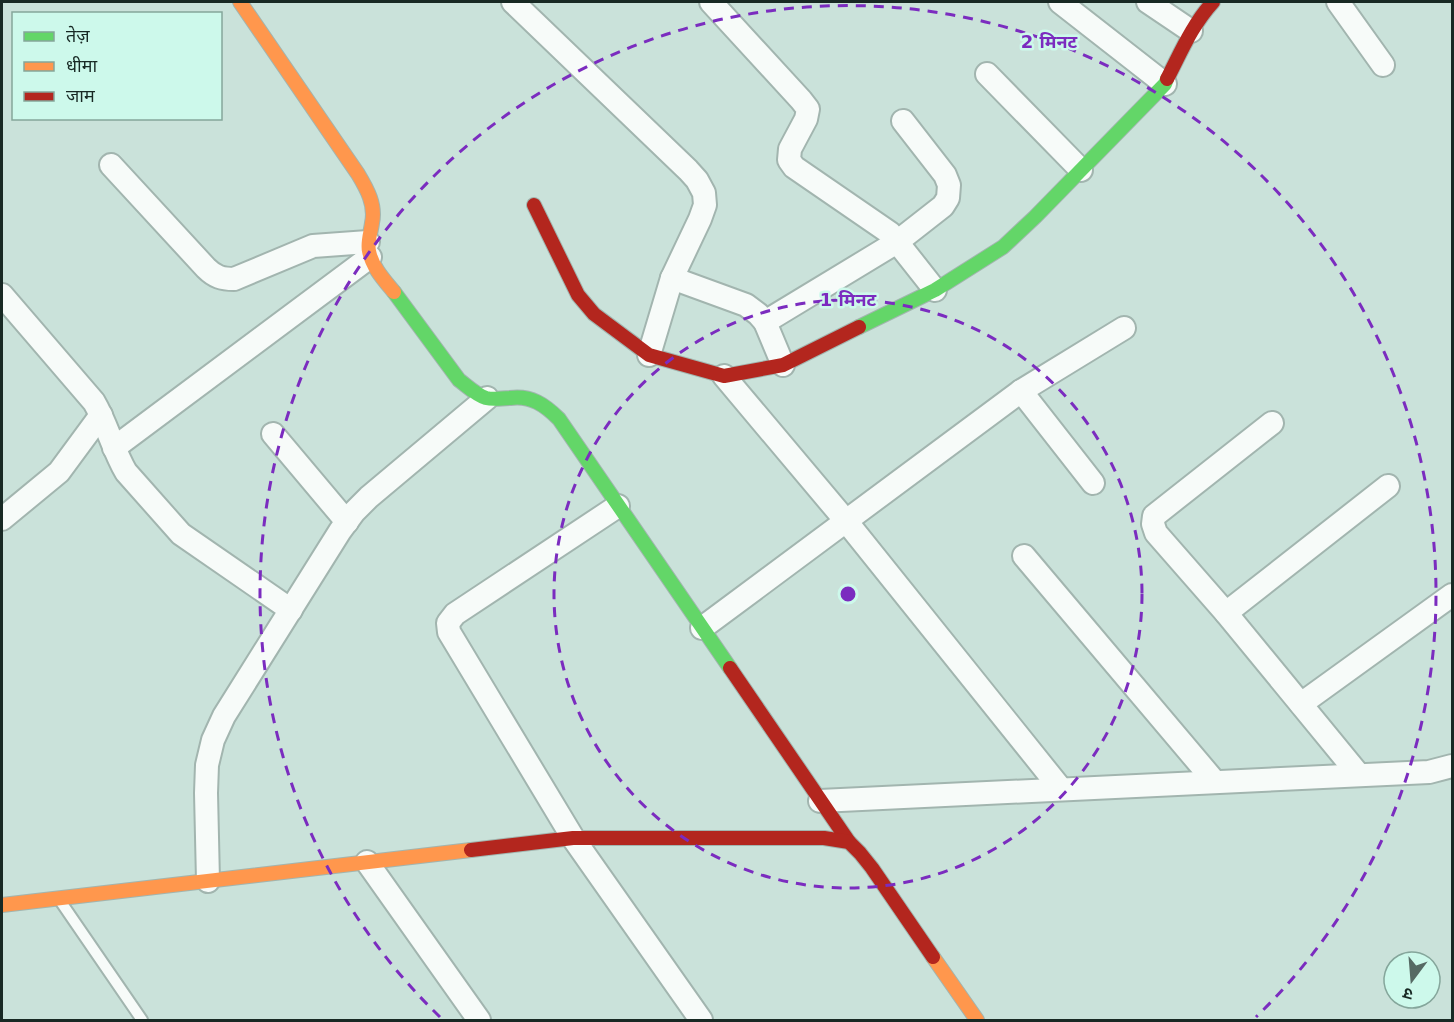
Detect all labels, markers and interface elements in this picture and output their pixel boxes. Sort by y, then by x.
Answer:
legend [12,12,222,120]
text: तेज़ [66,25,90,46]
text: 2 मिनट [1021,31,1078,52]
text: धीमा [66,55,97,76]
text: जाम [66,85,96,106]
text: 1 मिनट [820,289,877,310]
centre of rings [838,584,858,604]
north arrow [1382,950,1442,1010]
text: उ [1400,983,1415,1004]

